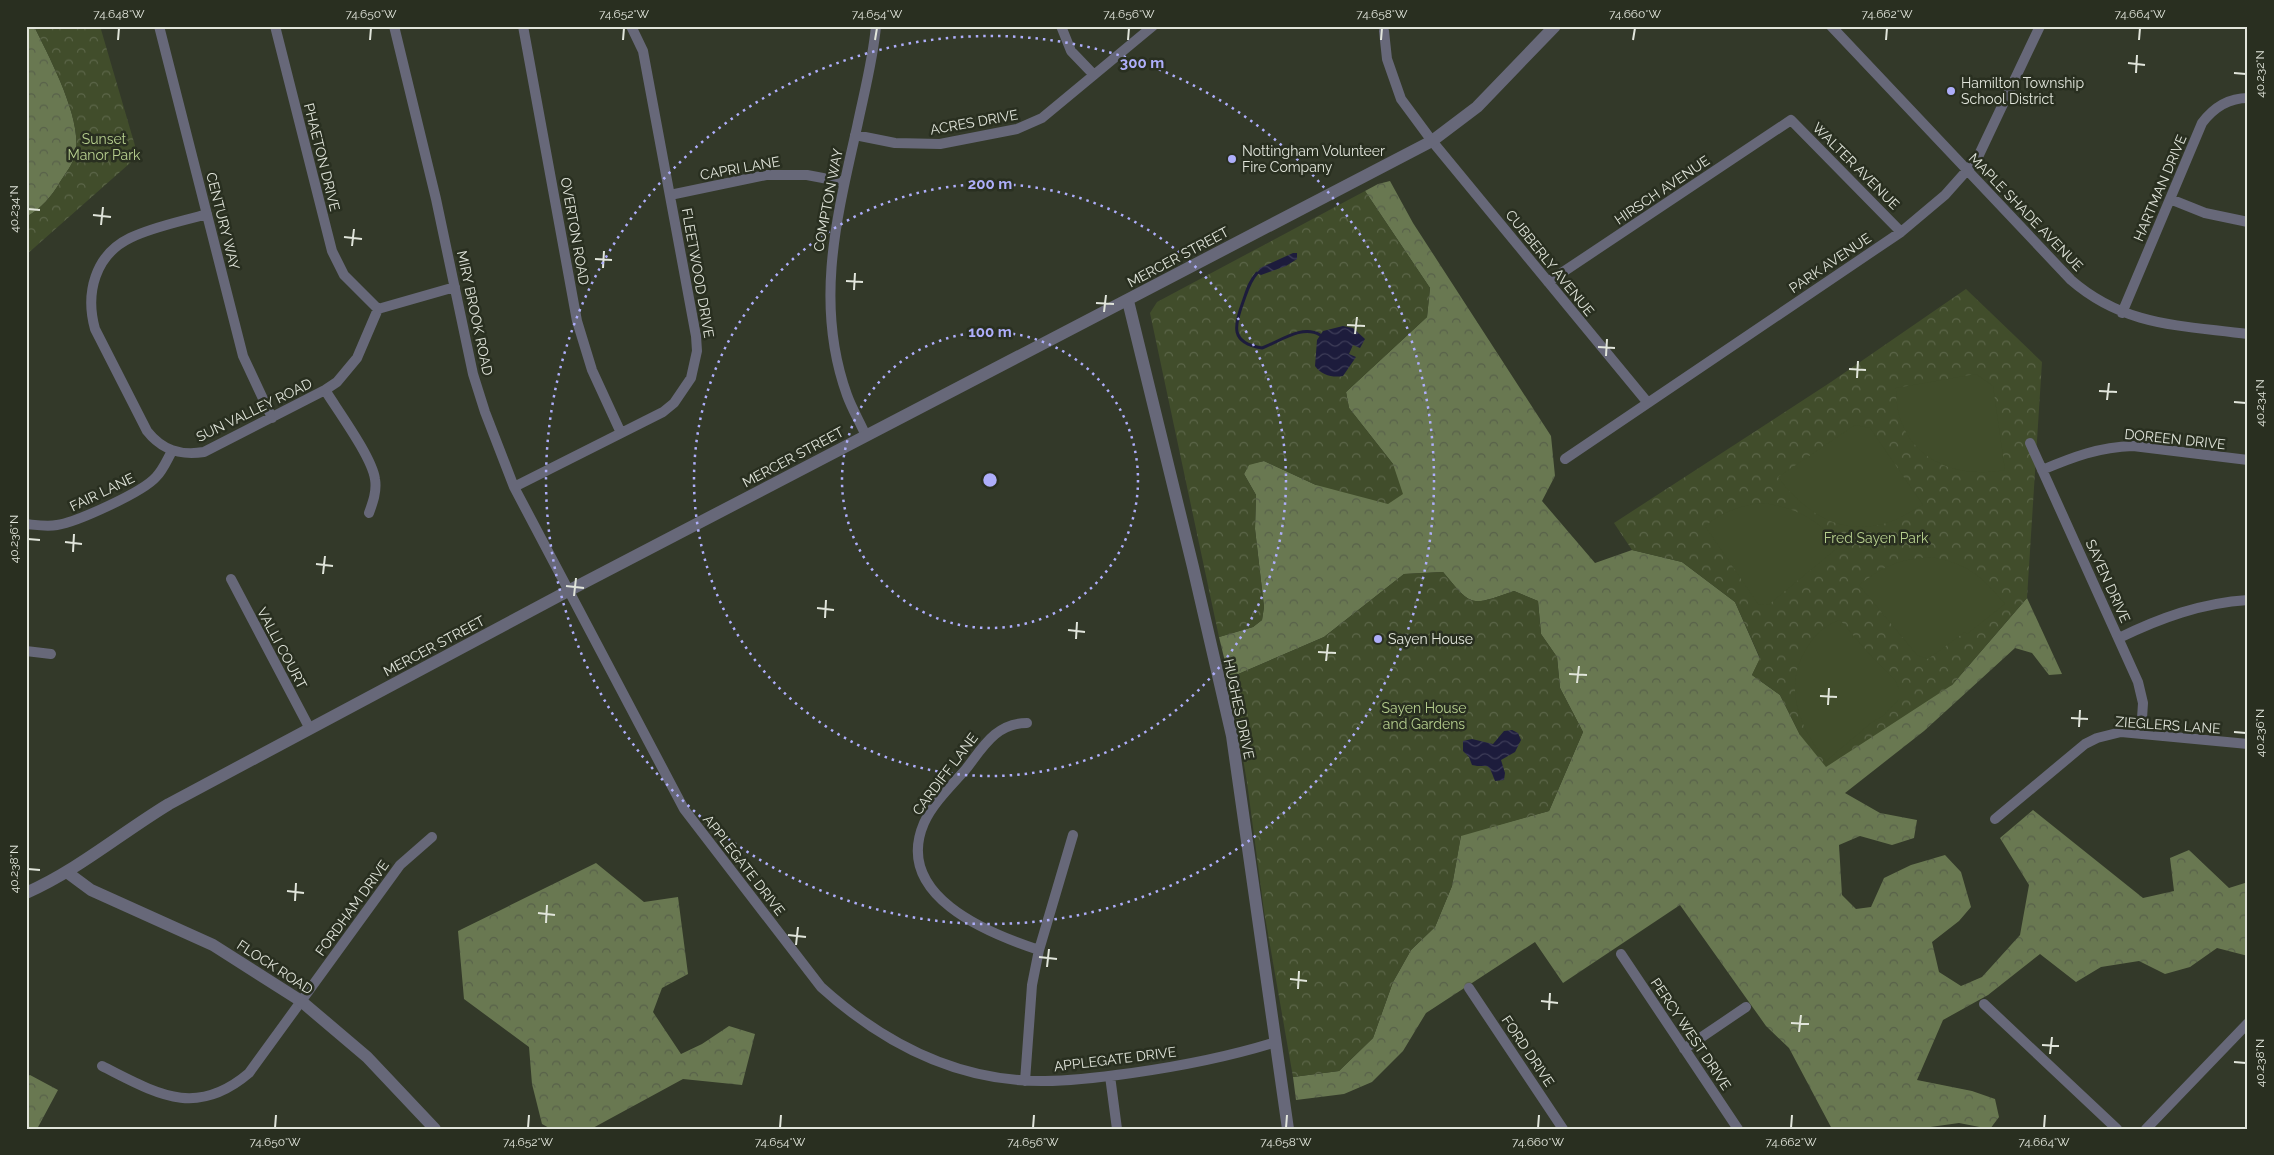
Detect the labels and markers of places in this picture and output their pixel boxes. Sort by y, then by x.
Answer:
place label: Hamilton Township School District [1961,75,2084,107]
marker: Hamilton Township School District [1945,85,1957,97]
place label: Nottingham Volunteer Fire Company [1242,143,1385,175]
marker: Nottingham Volunteer Fire Company [1226,153,1238,165]
centre of rings [981,471,999,489]
place label: Sayen House [1388,631,1473,647]
marker: Sayen House [1372,633,1384,645]

